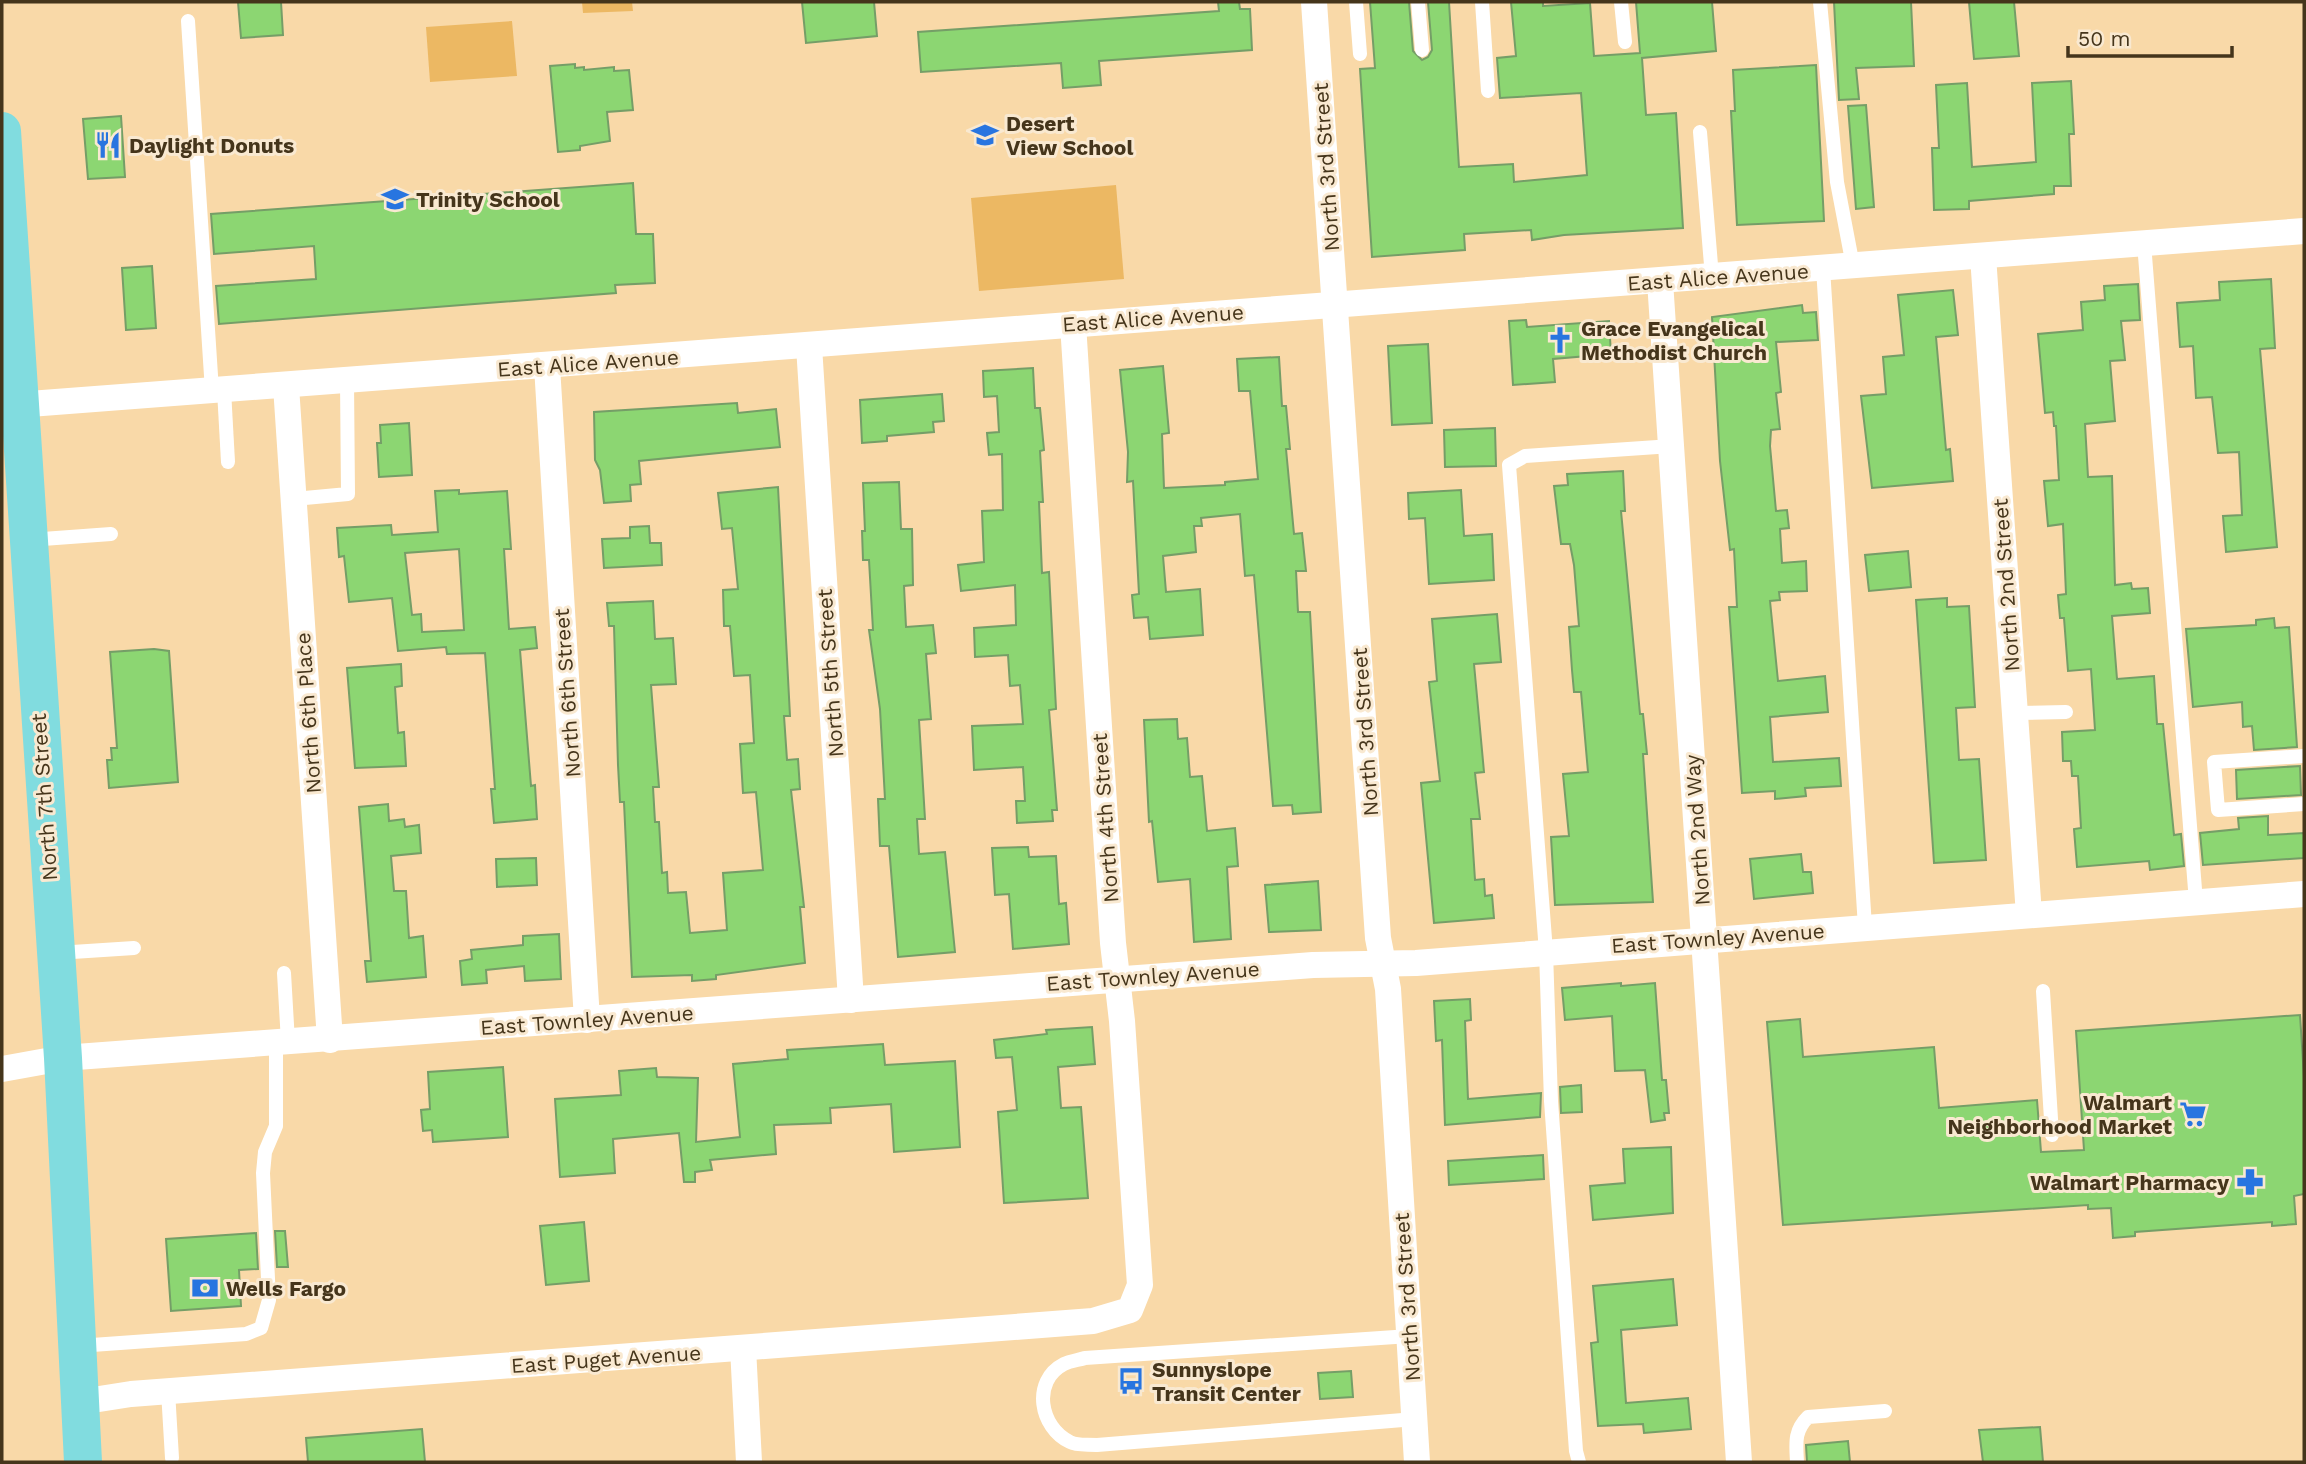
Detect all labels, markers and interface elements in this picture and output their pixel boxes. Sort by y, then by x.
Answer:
scale bar [2068,14,2232,58]
text: 50 m [2078,26,2130,51]
street label: North 3rd Street [1308,82,1344,252]
place label: Desert View School [1006,111,1133,160]
school or university icon: Desert View School [970,120,1000,150]
restaurant icon: Daylight Donuts [93,130,123,160]
place label: Daylight Donuts [129,133,294,158]
school or university icon: Trinity School [380,184,410,214]
place label: Trinity School [416,187,560,212]
street label: East Alice Avenue [1626,258,1810,296]
street label: East Alice Avenue [1061,299,1245,337]
place label: Grace Evangelical Methodist Church [1581,316,1767,365]
church icon: Grace Evangelical Methodist Church [1545,325,1575,355]
street label: East Alice Avenue [496,344,680,382]
street label: North 2nd Street [1987,497,2025,672]
street label: North 5th Street [812,588,848,758]
street label: North 6th Street [549,607,585,779]
street label: North 6th Place [290,632,326,794]
street label: North 3rd Street [1347,647,1383,817]
street label: North 7th Street [26,712,62,882]
street label: North 4th Street [1087,732,1123,904]
street label: North 2nd Way [1679,754,1715,906]
street label: East Townley Avenue [1610,918,1826,958]
street label: East Townley Avenue [1045,956,1261,996]
street label: East Townley Avenue [479,1000,695,1040]
place label: Walmart Neighborhood Market [1947,1090,2172,1139]
supermarket icon: Walmart Neighborhood Market [2178,1099,2208,1129]
pharmacy icon: Walmart Pharmacy [2235,1167,2265,1197]
place label: Walmart Pharmacy [2030,1170,2229,1195]
street label: North 3rd Street [1389,1212,1425,1382]
bank icon: Wells Fargo [190,1273,220,1303]
place label: Wells Fargo [226,1276,346,1301]
street label: East Puget Avenue [510,1340,702,1378]
place label: Sunnyslope Transit Center [1152,1357,1301,1406]
bus stop icon: Sunnyslope Transit Center [1116,1366,1146,1396]

